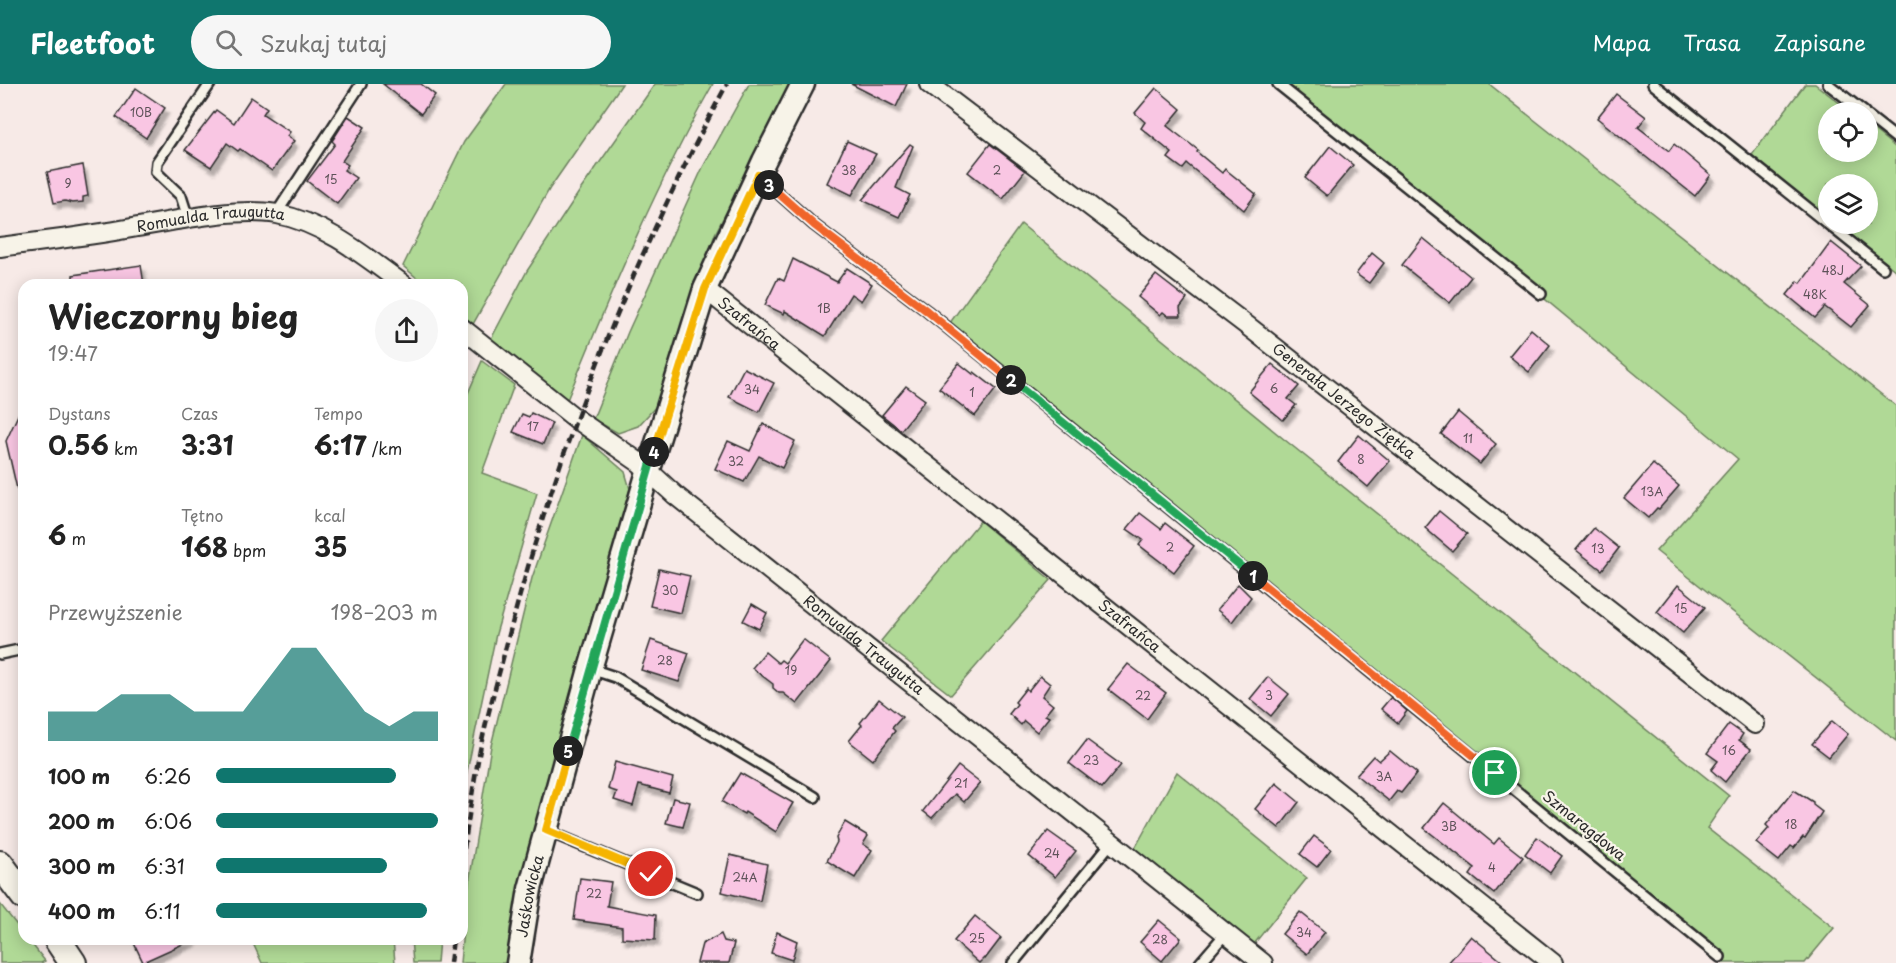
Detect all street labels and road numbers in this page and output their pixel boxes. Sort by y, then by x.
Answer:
street label: Romualda Traugutta [134,199,288,237]
street label: Szafrańca [713,290,787,355]
street label: Generała Jerzego Ziętka [1268,336,1422,464]
street label: Romualda Traugutta [799,588,931,700]
street label: Szafrańca [1094,593,1167,658]
street label: Szmaragdowa [1538,784,1632,866]
street label: Jaśkowicka [509,851,549,939]

